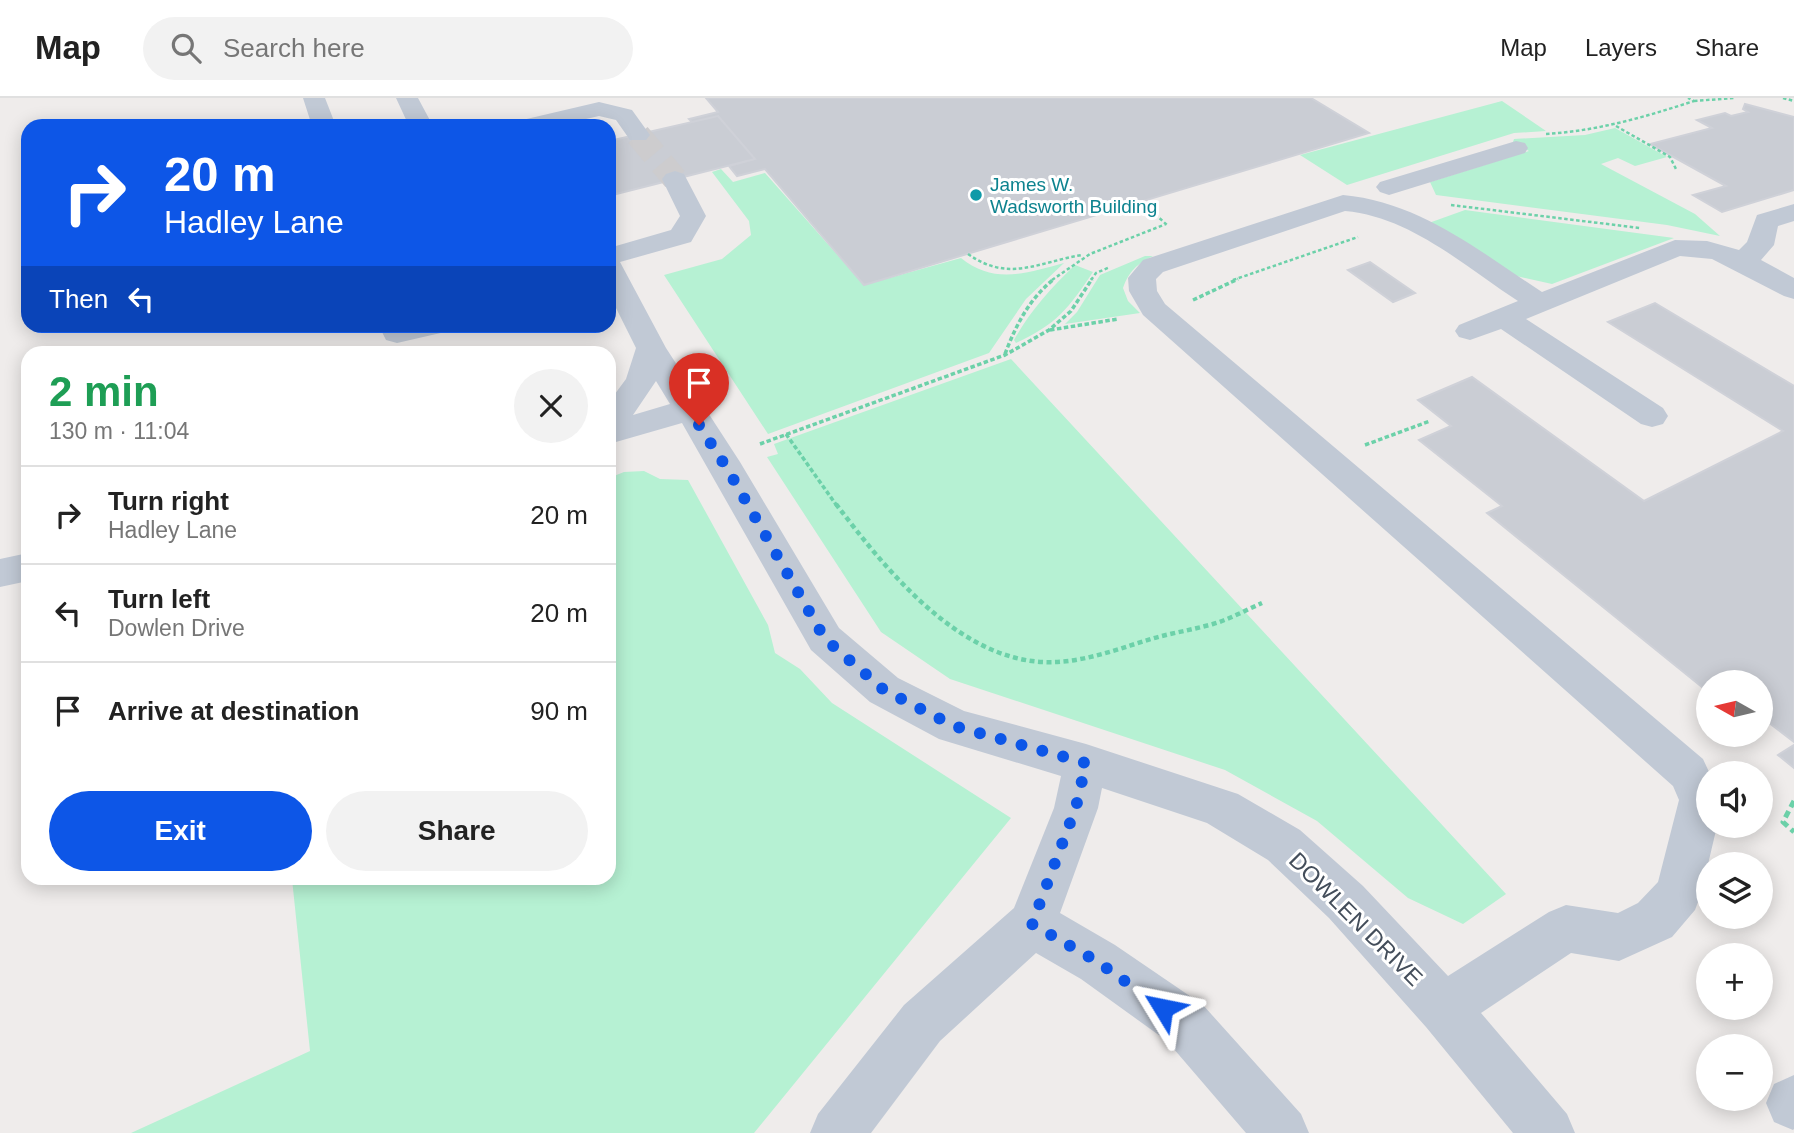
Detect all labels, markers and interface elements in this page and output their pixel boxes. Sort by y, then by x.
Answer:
search box [143,17,633,80]
text: Map [35,29,101,66]
icon: search [167,29,205,67]
text: Search here [223,33,365,63]
text: Map [1500,34,1547,61]
text: Layers [1585,34,1657,61]
text: Share [1695,34,1759,61]
icon: right [49,147,140,238]
text: 20 m [164,147,276,201]
place label: James W. Wadsworth Building [990,174,1157,217]
marker: James W. Wadsworth Building [968,187,984,203]
text: Hadley Lane [164,204,344,240]
icon: left [122,280,160,318]
text: Then [49,284,108,314]
pin [669,353,729,425]
icon: arrive [680,364,718,402]
text: 2 min [49,368,159,415]
button: close [514,369,588,443]
text: 130 m · 11:04 [49,418,189,444]
text: Turn right [108,486,229,516]
icon: right [49,496,87,534]
text: 20 m [530,500,588,530]
text: Hadley Lane [108,517,237,543]
text: Turn left [108,584,210,614]
icon: left [49,594,87,632]
text: 20 m [530,598,588,628]
text: Dowlen Drive [108,615,245,641]
north arrow [1696,670,1773,747]
map controls [1696,670,1773,1111]
icon: arrive [49,692,87,730]
text: Arrive at destination [108,696,359,726]
text: 90 m [530,696,588,726]
button: sound [1696,761,1773,838]
button: Exit [49,791,312,871]
button: Share [326,791,588,871]
street label: DOWLEN DRIVE [1284,847,1428,991]
button: layers [1696,852,1773,929]
button: + [1696,943,1773,1020]
position arrow [1126,971,1200,1045]
button: − [1696,1034,1773,1111]

